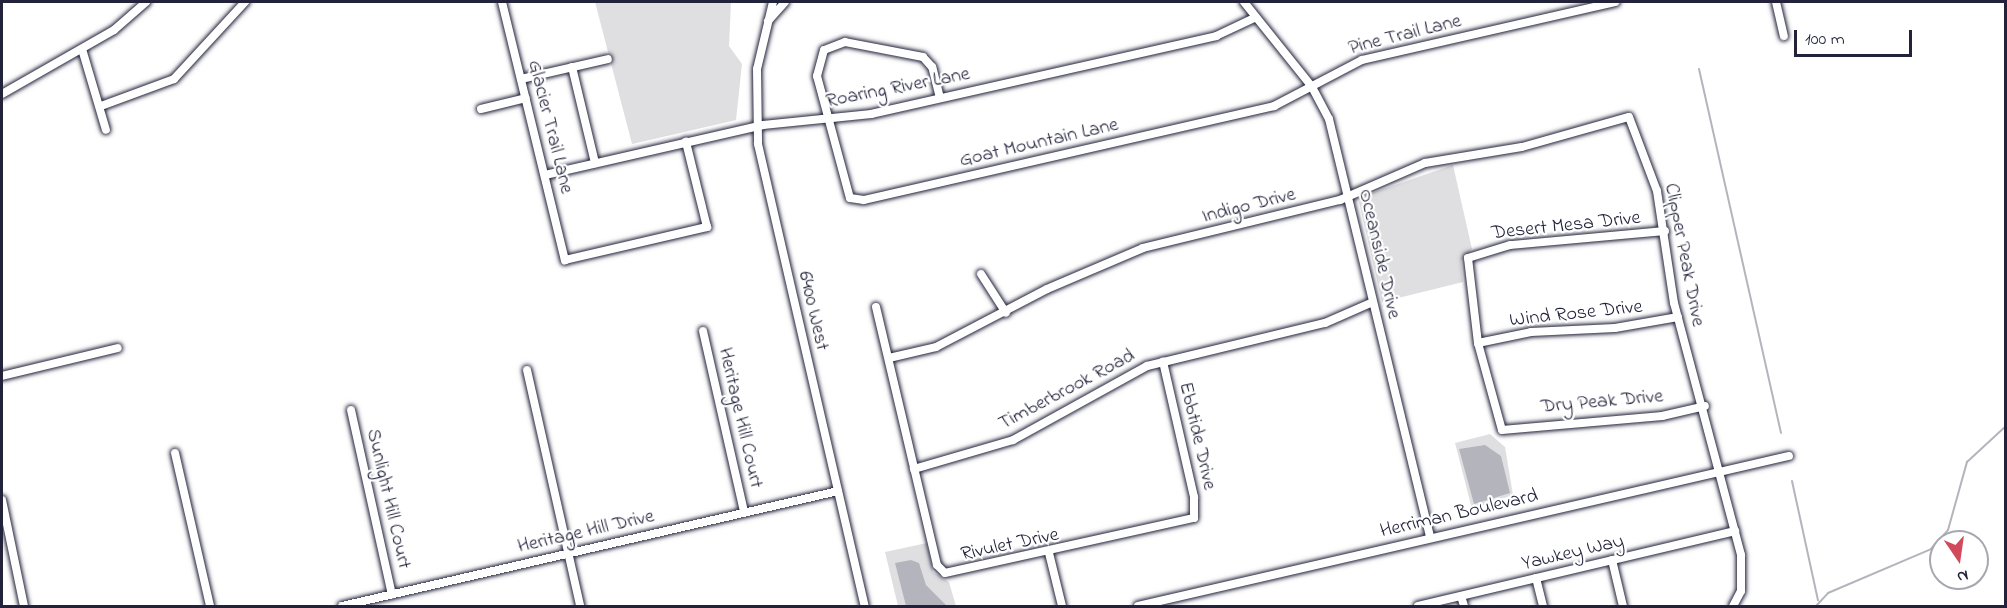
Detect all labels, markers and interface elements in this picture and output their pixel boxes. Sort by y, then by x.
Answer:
street label: Pine Trail Lane [1346,9,1464,61]
scale bar [1797,18,1916,56]
text: 100 m [1805,27,1845,53]
street label: Glacier Trail Lane [522,58,578,196]
street label: Roaring River Lane [824,62,972,114]
street label: Goat Mountain Lane [957,113,1121,173]
street label: Clipper Peak Drive [1658,181,1710,329]
street label: Indigo Drive [1200,183,1298,229]
street label: Oceanside Drive [1352,187,1406,321]
street label: Desert Mesa Drive [1490,206,1642,246]
street label: 6400 West [792,269,834,353]
street label: Wind Rose Drive [1508,295,1644,333]
street label: Timberbrook Road [995,344,1139,436]
street label: Heritage Hill Court [712,345,768,491]
street label: Ebbtide Drive [1173,380,1221,492]
street label: Dry Peak Drive [1540,385,1664,419]
street label: Sunlight Hill Court [360,427,416,571]
street label: Herriman Boulevard [1378,484,1540,544]
street label: Heritage Hill Drive [515,505,657,559]
street label: Rivulet Drive [959,523,1061,567]
street label: Yawkey Way [1520,530,1626,576]
north arrow [1929,530,1989,590]
text: N [1955,563,1971,588]

